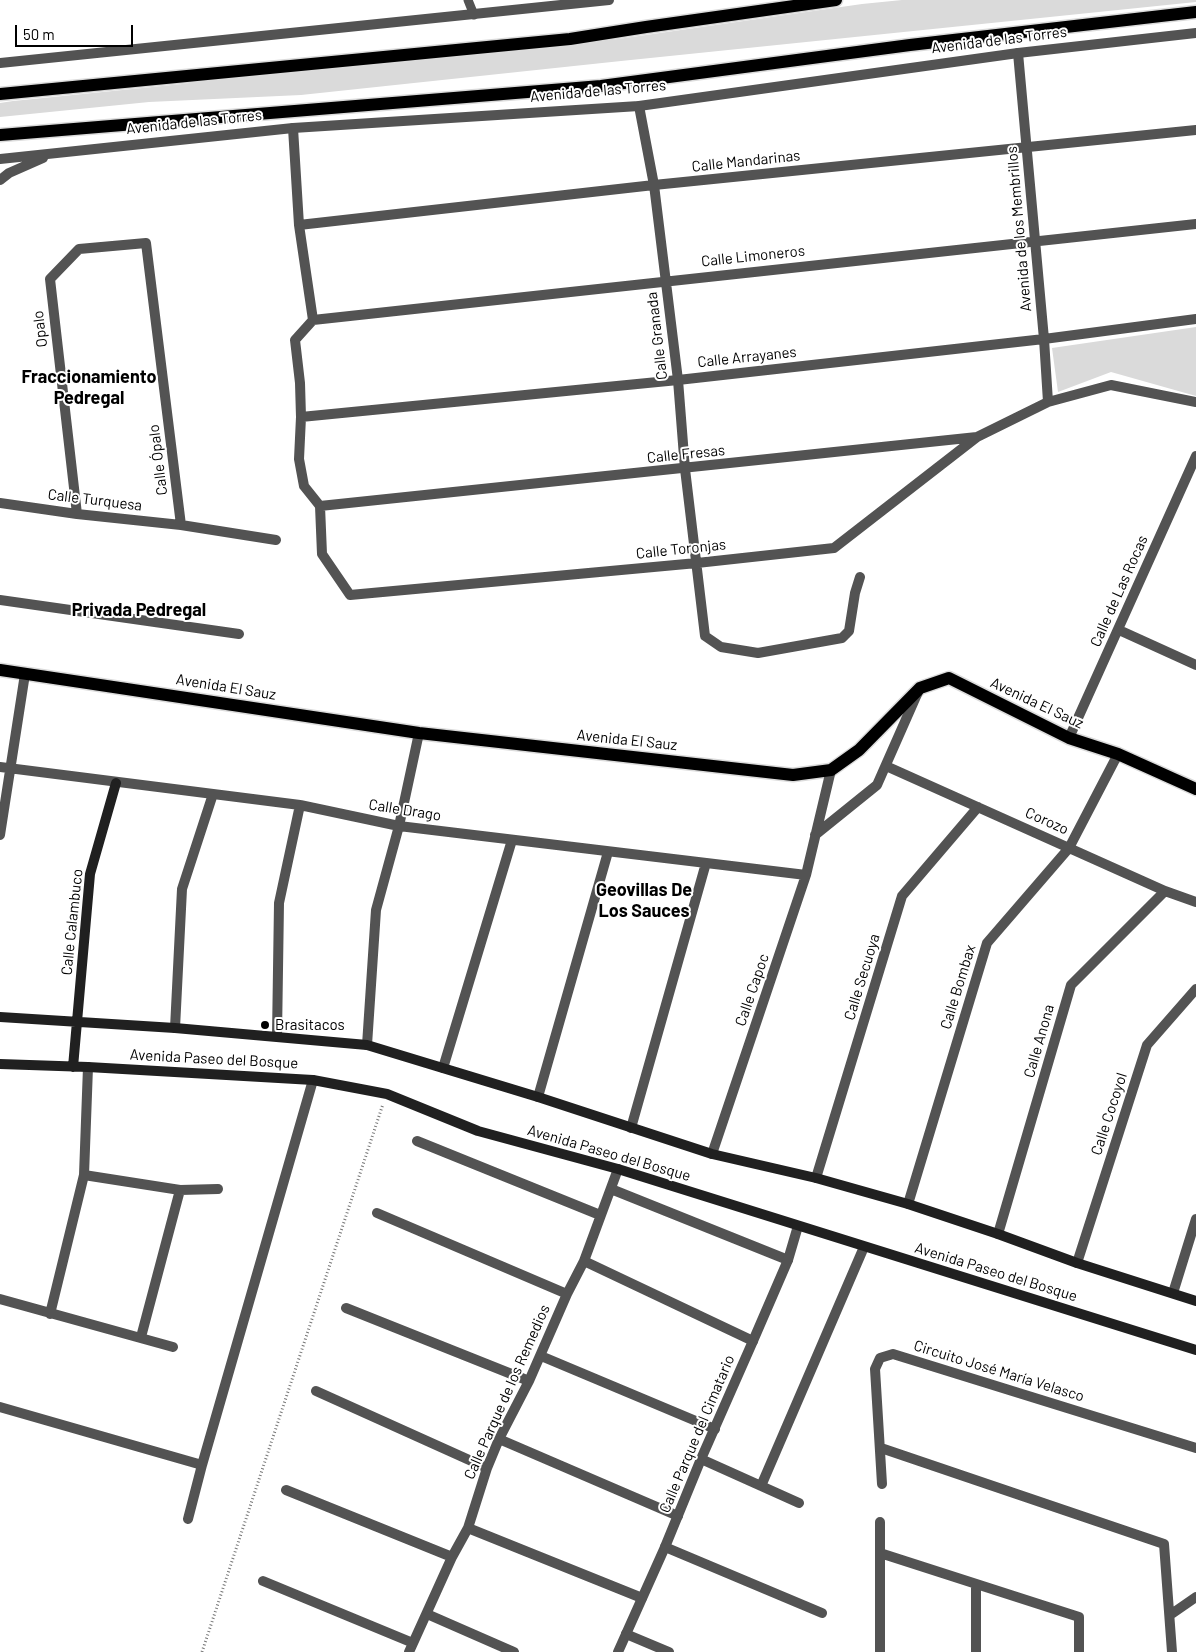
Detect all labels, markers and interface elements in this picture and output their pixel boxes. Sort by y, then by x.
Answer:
scale bar [18,15,135,47]
street label: Avenida de las Torres [930,23,1068,57]
text: 50 m [23,25,55,43]
street label: Avenida de las Torres [529,76,667,106]
street label: Avenida de las Torres [125,106,263,138]
street label: Avenida de los Membrillos [1003,145,1035,313]
street label: Calle Mandarinas [691,146,801,176]
street label: Calle Limoneros [700,242,806,270]
street label: Calle Granada [643,291,671,381]
street label: Opalo [29,310,51,348]
street label: Calle Arrayanes [697,343,797,371]
district label: Fraccionamiento Pedregal [21,366,157,408]
street label: Calle Ópalo [145,423,171,497]
street label: Calle Fresas [646,441,726,467]
street label: Calle Turquesa [47,485,143,515]
street label: Calle de Las Rocas [1086,532,1152,650]
street label: Calle Toronjas [635,535,727,563]
district label: Privada Pedregal [72,599,206,621]
street label: Avenida El Sauz [175,670,277,704]
street label: Avenida El Sauz [987,674,1087,732]
street label: Avenida El Sauz [576,726,678,754]
street label: Calle Drago [367,795,443,825]
street label: Corozo [1022,803,1072,839]
street label: Calle Calambuco [57,868,87,976]
district label: Geovillas De Los Sauces [596,879,692,922]
street label: Calle Secuoya [840,932,884,1022]
street label: Calle Bombax [937,943,979,1031]
street label: Calle Capoc [731,951,773,1029]
street label: Calle Anona [1020,1002,1058,1080]
place label: Brasitacos [275,1016,345,1034]
marker: Brasitacos [259,1019,271,1031]
street label: Avenida Paseo del Bosque [129,1046,299,1072]
street label: Calle Cocoyol [1087,1070,1131,1158]
street label: Avenida Paseo del Bosque [525,1121,693,1185]
street label: Avenida Paseo del Bosque [913,1239,1079,1305]
street label: Calle Parque de los Remedios [460,1302,554,1482]
street label: Circuito José María Velasco [912,1336,1086,1406]
street label: Calle Parque del Cimatario [656,1352,738,1516]

